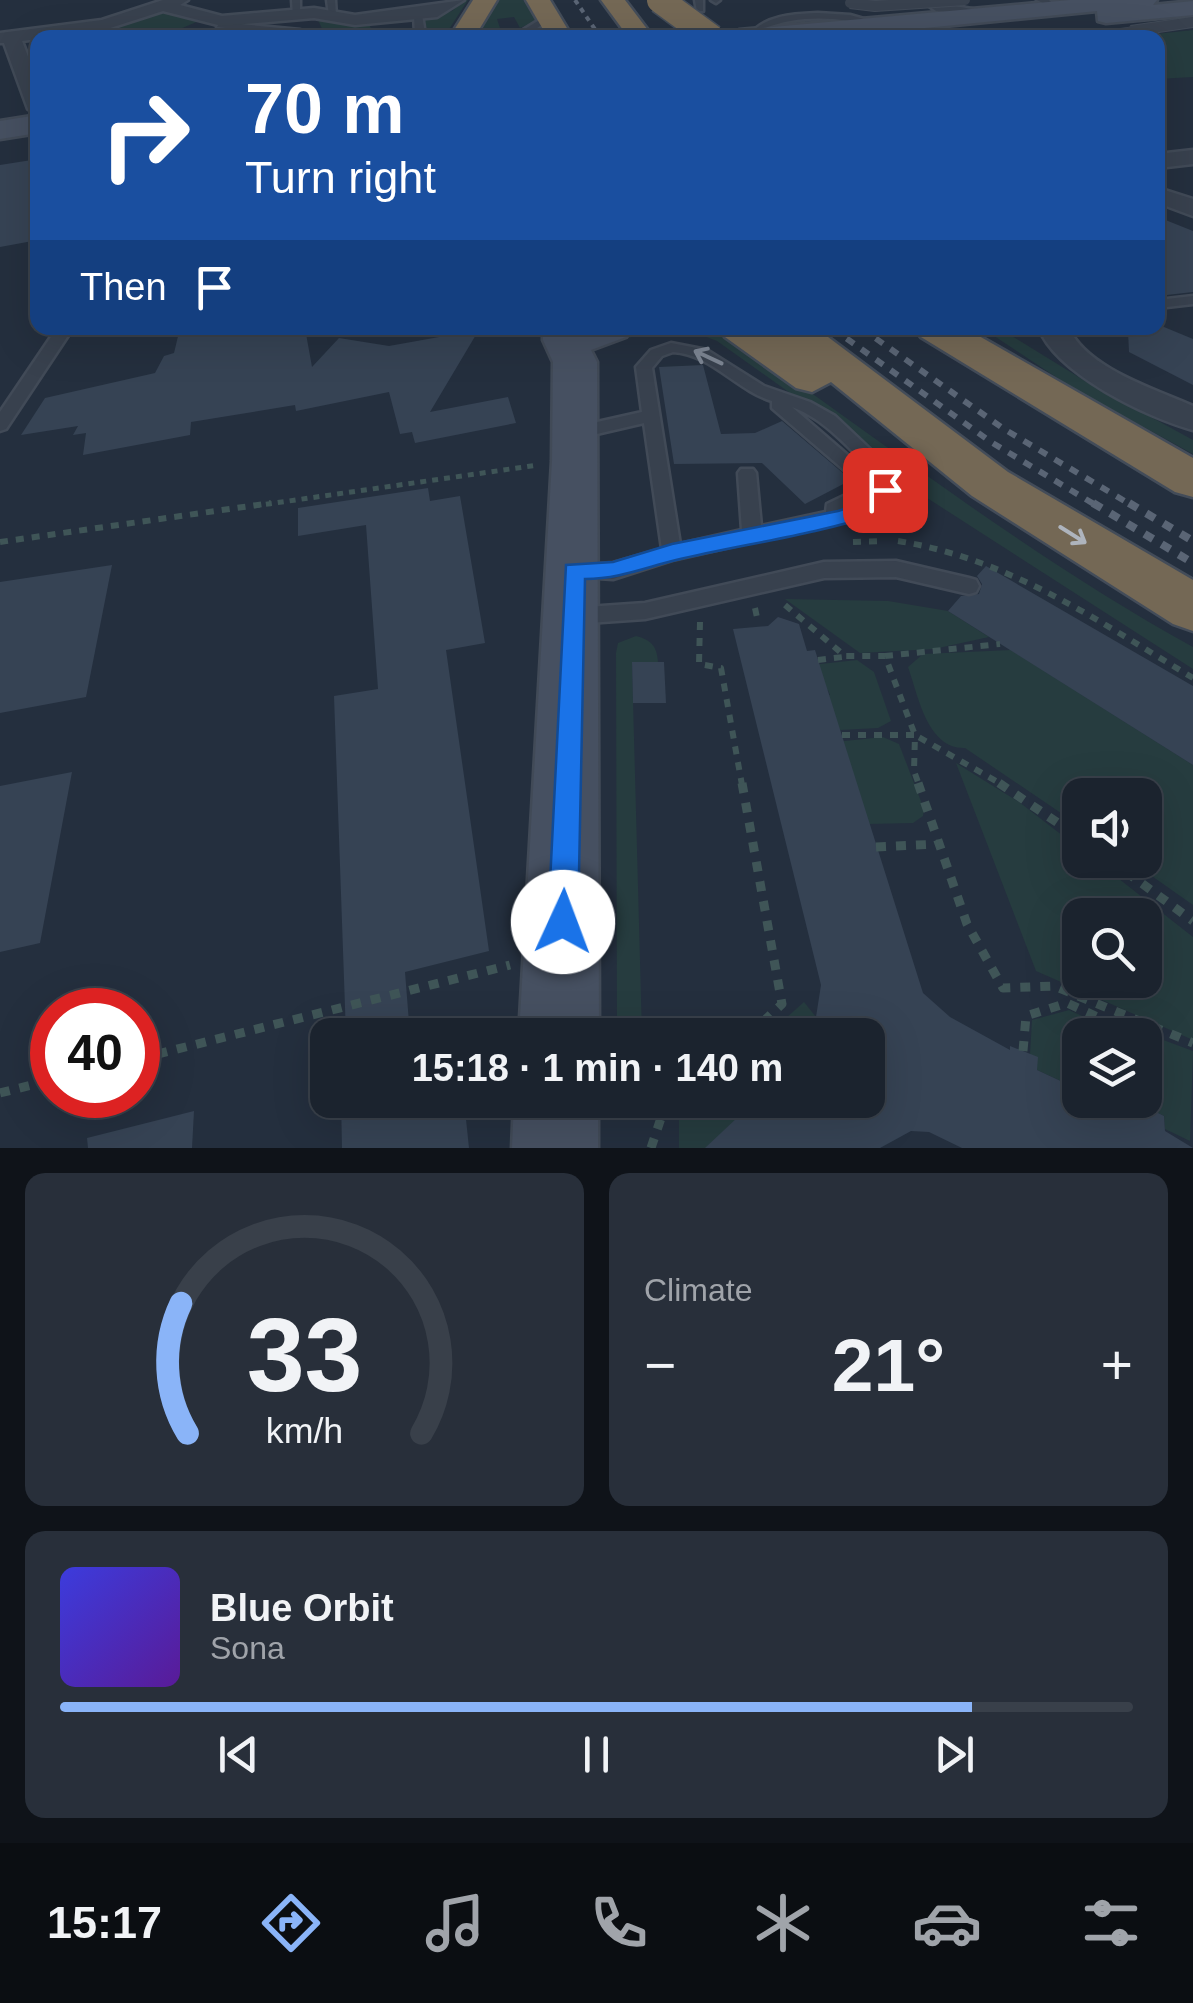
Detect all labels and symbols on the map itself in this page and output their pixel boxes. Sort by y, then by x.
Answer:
one-way arrow [693,347,724,365]
pin [843,448,928,533]
one-way arrow [1058,525,1087,545]
position arrow [511,870,615,974]
speed limit sign: 40 [30,988,160,1118]

